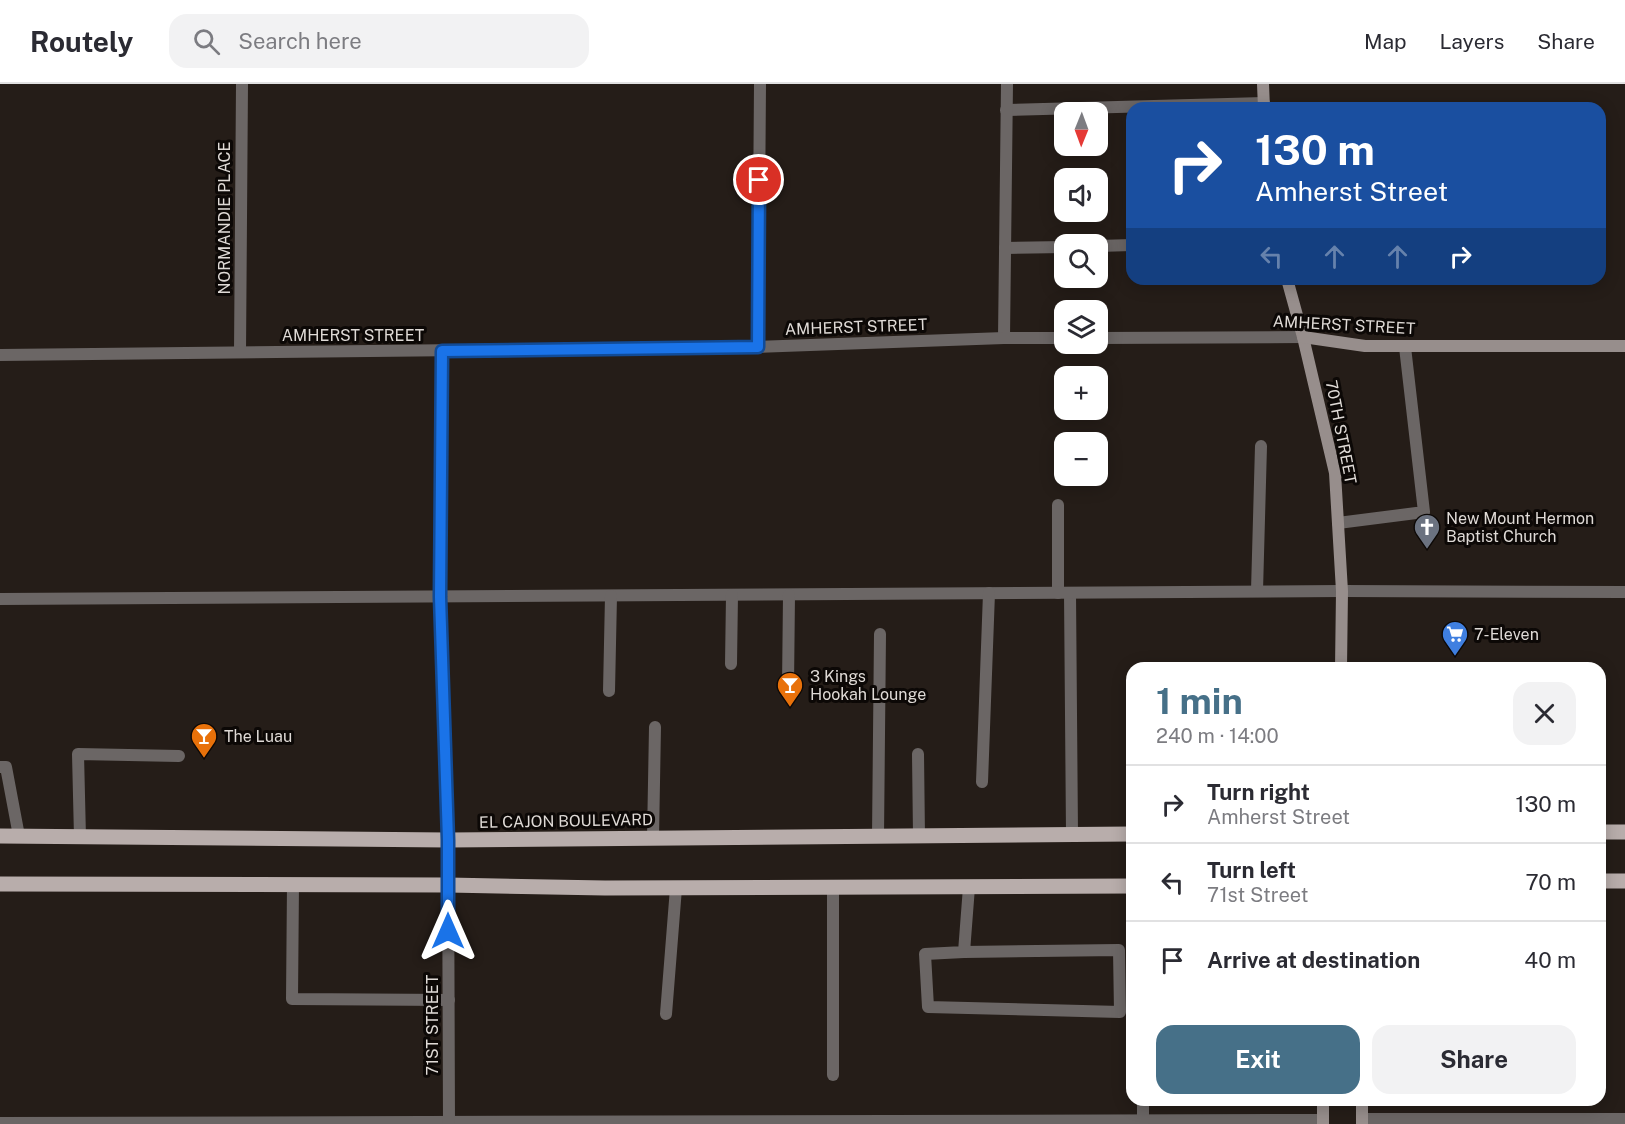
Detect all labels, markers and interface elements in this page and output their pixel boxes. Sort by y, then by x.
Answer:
search box [169,14,589,68]
text: Routely [30,25,133,58]
icon: search [190,25,223,58]
text: Search here [238,28,362,54]
text: Map [1364,29,1407,54]
text: Layers [1440,29,1504,54]
text: Share [1537,29,1595,54]
north arrow [1054,102,1108,156]
map controls [1054,102,1108,486]
text: 130 m [1255,125,1375,174]
icon: right [1156,126,1234,204]
street label: NORMANDIE PLACE [215,141,234,295]
pin [733,154,784,205]
icon: arrive [742,163,775,196]
button: sound [1054,168,1108,222]
text: Amherst Street [1255,175,1448,207]
button: search [1054,234,1108,288]
icon: left [1255,240,1288,273]
icon: ahead [1318,240,1351,273]
icon: ahead [1381,240,1414,273]
icon: right [1444,240,1477,273]
button: layers [1054,300,1108,354]
street label: AMHERST STREET [1272,312,1416,338]
street label: AMHERST STREET [784,315,928,339]
street label: AMHERST STREET [282,326,425,345]
button: + [1054,366,1108,420]
street label: 70TH STREET [1322,379,1360,486]
button: − [1054,432,1108,486]
place label: New Mount Hermon Baptist Church [1446,509,1594,546]
church icon: New Mount Hermon Baptist Church [1412,512,1442,550]
supermarket icon: 7-Eleven [1440,619,1470,657]
place label: 7-Eleven [1474,625,1539,644]
place label: 3 Kings Hookah Lounge [810,667,926,704]
bar icon: 3 Kings Hookah Lounge [775,670,805,708]
text: 1 min [1156,680,1243,722]
button: close [1513,682,1576,745]
bar icon: The Luau [189,721,219,759]
text: 240 m · 14:00 [1156,724,1279,748]
place label: The Luau [224,727,292,746]
text: Turn right [1207,779,1310,805]
icon: right [1156,788,1189,821]
text: 130 m [1515,791,1576,817]
text: Amherst Street [1207,805,1350,829]
street label: EL CAJON BOULEVARD [479,810,653,832]
text: Turn left [1207,857,1296,883]
icon: left [1156,866,1189,899]
text: 70 m [1525,869,1576,895]
text: 71st Street [1207,883,1309,907]
position arrow [416,899,480,963]
icon: arrive [1156,944,1189,977]
text: Arrive at destination [1207,947,1420,973]
text: 40 m [1524,947,1576,973]
street label: 71ST STREET [423,974,442,1075]
button: Exit [1156,1025,1360,1094]
button: Share [1372,1025,1576,1094]

